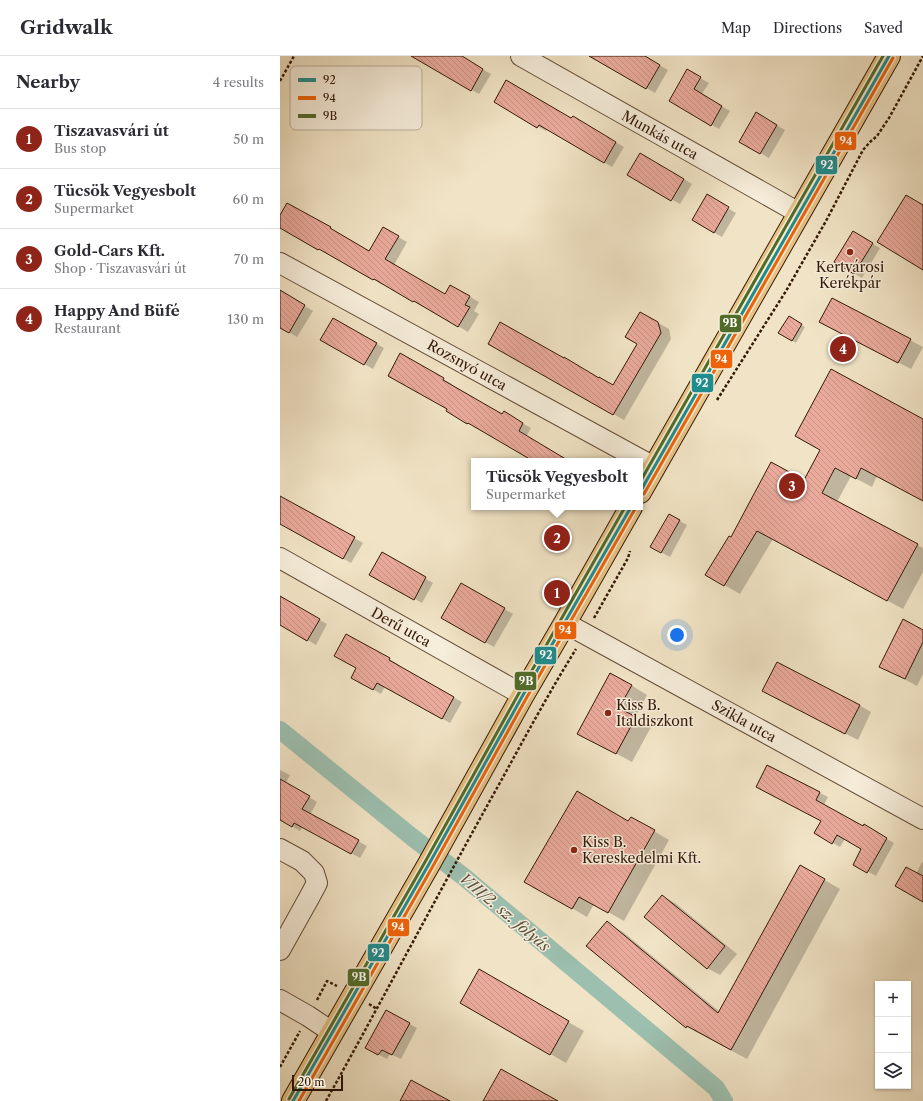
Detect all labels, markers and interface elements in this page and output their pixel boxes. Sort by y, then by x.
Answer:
text: Gridwalk [20,16,113,39]
text: Map [721,19,751,37]
text: Directions [773,19,842,37]
text: Saved [864,19,903,37]
legend [290,66,422,130]
text: Nearby [16,72,80,92]
text: 92 [323,73,336,87]
text: 4 results [213,74,264,90]
text: 94 [323,91,336,105]
street label: Munkás utca [619,107,702,164]
text: 9B [323,109,337,123]
text: Tiszavasvári út [54,121,169,140]
text: 1 [26,131,32,147]
text: 50 m [233,131,264,147]
line badge: 94 [834,131,857,151]
text: 94 [839,134,853,148]
text: Bus stop [54,140,106,156]
line badge: 92 [815,155,838,175]
text: 92 [820,158,834,172]
text: Tücsök Vegyesbolt [54,181,196,200]
text: 2 [25,191,33,207]
text: 60 m [233,191,264,207]
text: Supermarket [54,200,134,216]
text: Gold-Cars Kft. [54,241,165,260]
marker: Kertvárosi Kerékpár [845,247,855,257]
text: 3 [25,251,33,267]
text: 70 m [234,251,264,267]
place label: Kertvárosi Kerékpár [816,258,884,292]
text: Shop · Tiszavasvári út [54,260,186,276]
text: Happy And Büfé [54,301,180,320]
text: 4 [25,311,33,327]
text: 130 m [228,311,264,327]
line badge: 9B [719,314,742,333]
text: 9B [723,316,737,330]
text: Restaurant [54,320,121,336]
pin: 4 [830,334,856,364]
street label: Rozsnyó utca [424,336,511,395]
line badge: 94 [710,349,733,369]
text: 94 [714,352,728,366]
line badge: 92 [691,373,714,393]
text: 92 [695,376,709,390]
popup [471,458,643,510]
text: Tücsök Vegyesbolt [486,467,628,486]
pin: 3 [779,471,805,501]
text: Supermarket [486,486,566,502]
pin: 2 [544,523,570,553]
pin: 1 [544,578,570,608]
street label: Derű utca [368,603,435,651]
line badge: 94 [554,621,577,640]
text: 94 [558,623,572,637]
your location [667,625,687,645]
line badge: 92 [534,646,557,665]
text: 92 [539,648,553,662]
line badge: 9B [514,671,537,691]
text: 9B [519,674,533,688]
place label: Kiss B. Italdiszkont [616,696,694,730]
street label: Szikla utca [708,696,780,746]
marker: Kiss B. Italdiszkont [603,708,613,718]
place label: Kiss B. Kereskedelmi Kft. [582,833,701,867]
marker: Kiss B. Kereskedelmi Kft. [569,845,579,855]
water label: VIII/2. sz. folyás [456,869,555,956]
line badge: 94 [387,918,410,937]
text: 94 [391,920,405,934]
line badge: 92 [367,943,390,962]
text: 92 [371,946,385,960]
line badge: 9B [347,968,370,987]
text: 9B [352,970,366,984]
map controls [875,981,911,1089]
button: + [875,981,911,1017]
button: − [875,1017,911,1053]
button: layers [875,1053,911,1089]
scale bar [292,1073,343,1092]
text: 20 m [298,1075,324,1089]

